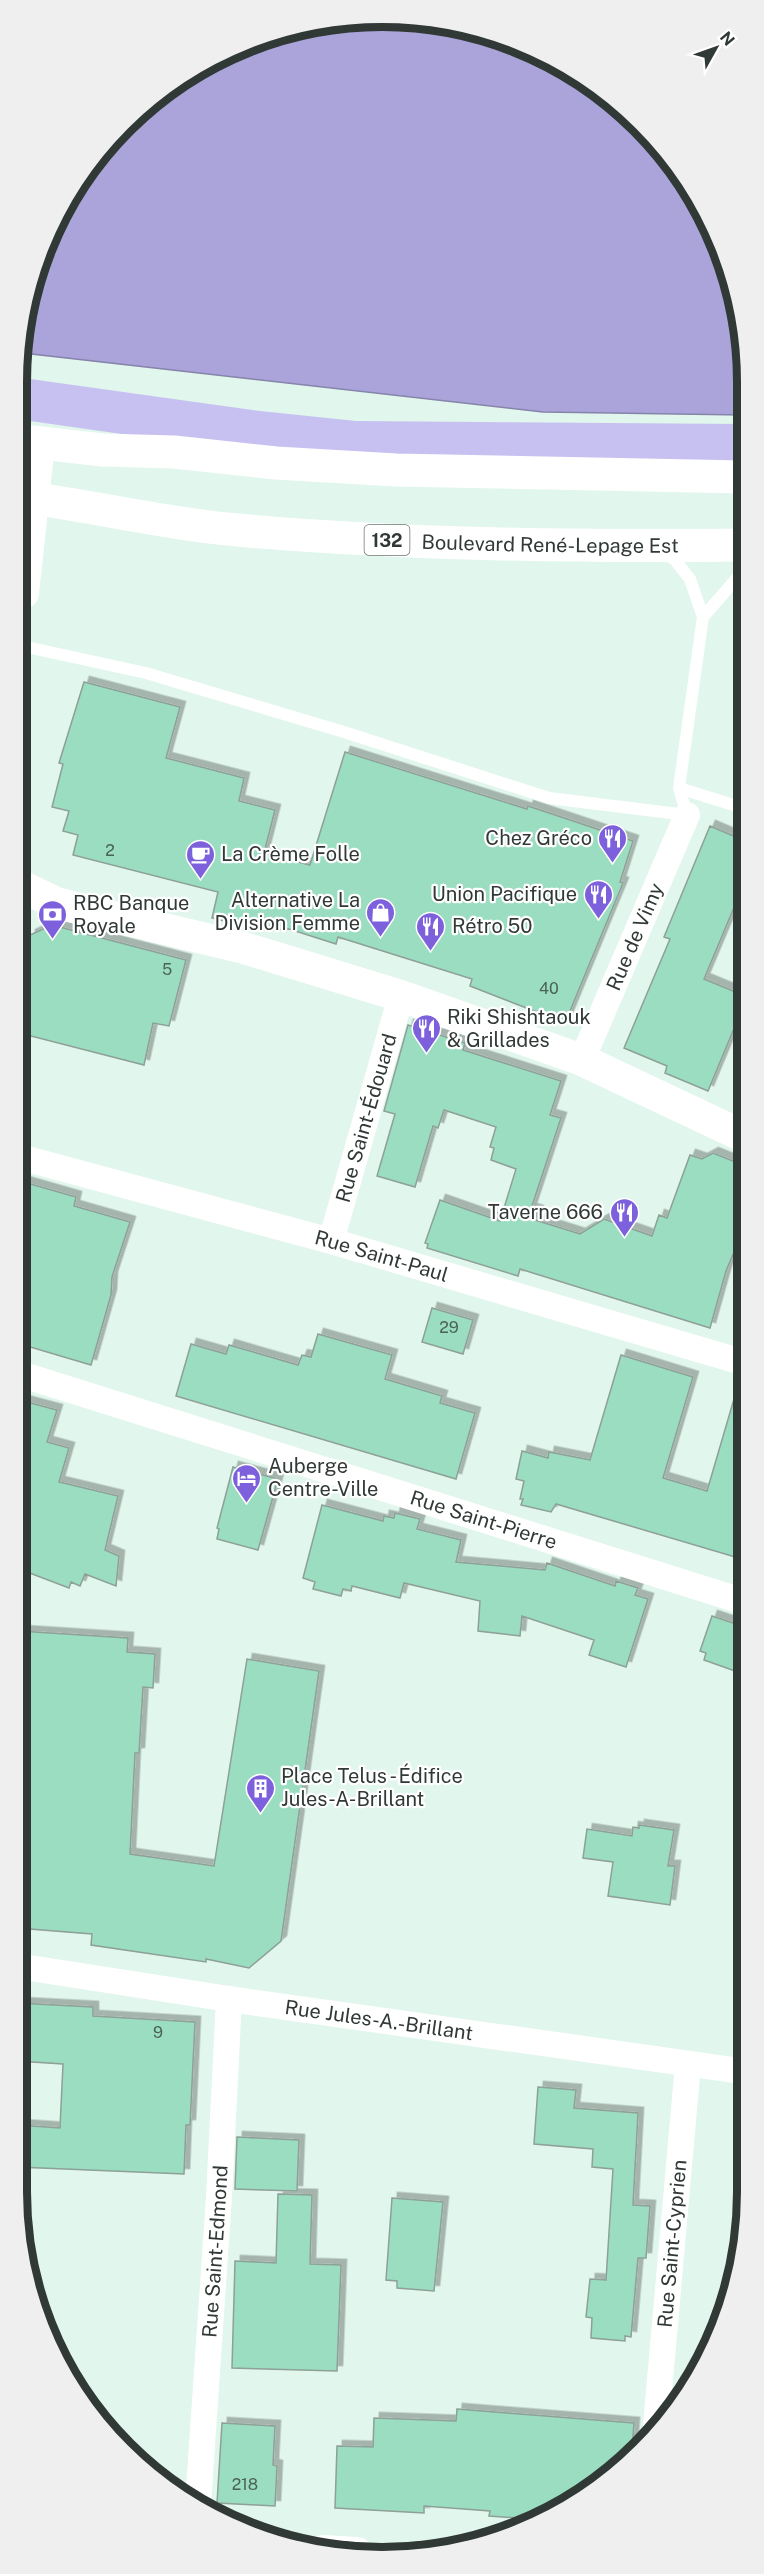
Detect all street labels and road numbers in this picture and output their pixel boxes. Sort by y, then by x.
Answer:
road number: 132 [364,525,410,555]
street label: Boulevard René-Lepage Est [421,530,679,558]
street label: Rue de Vimy [601,879,668,994]
street label: Rue Saint-Édouard [331,1031,402,1205]
street label: Rue Saint-Paul [312,1225,451,1287]
street label: Rue Saint-Pierre [407,1485,560,1554]
street label: Rue Jules-A.-Brillant [283,1995,475,2045]
street label: Rue Saint-Cyprien [653,2159,691,2329]
street label: Rue Saint-Edmond [197,2165,233,2339]

